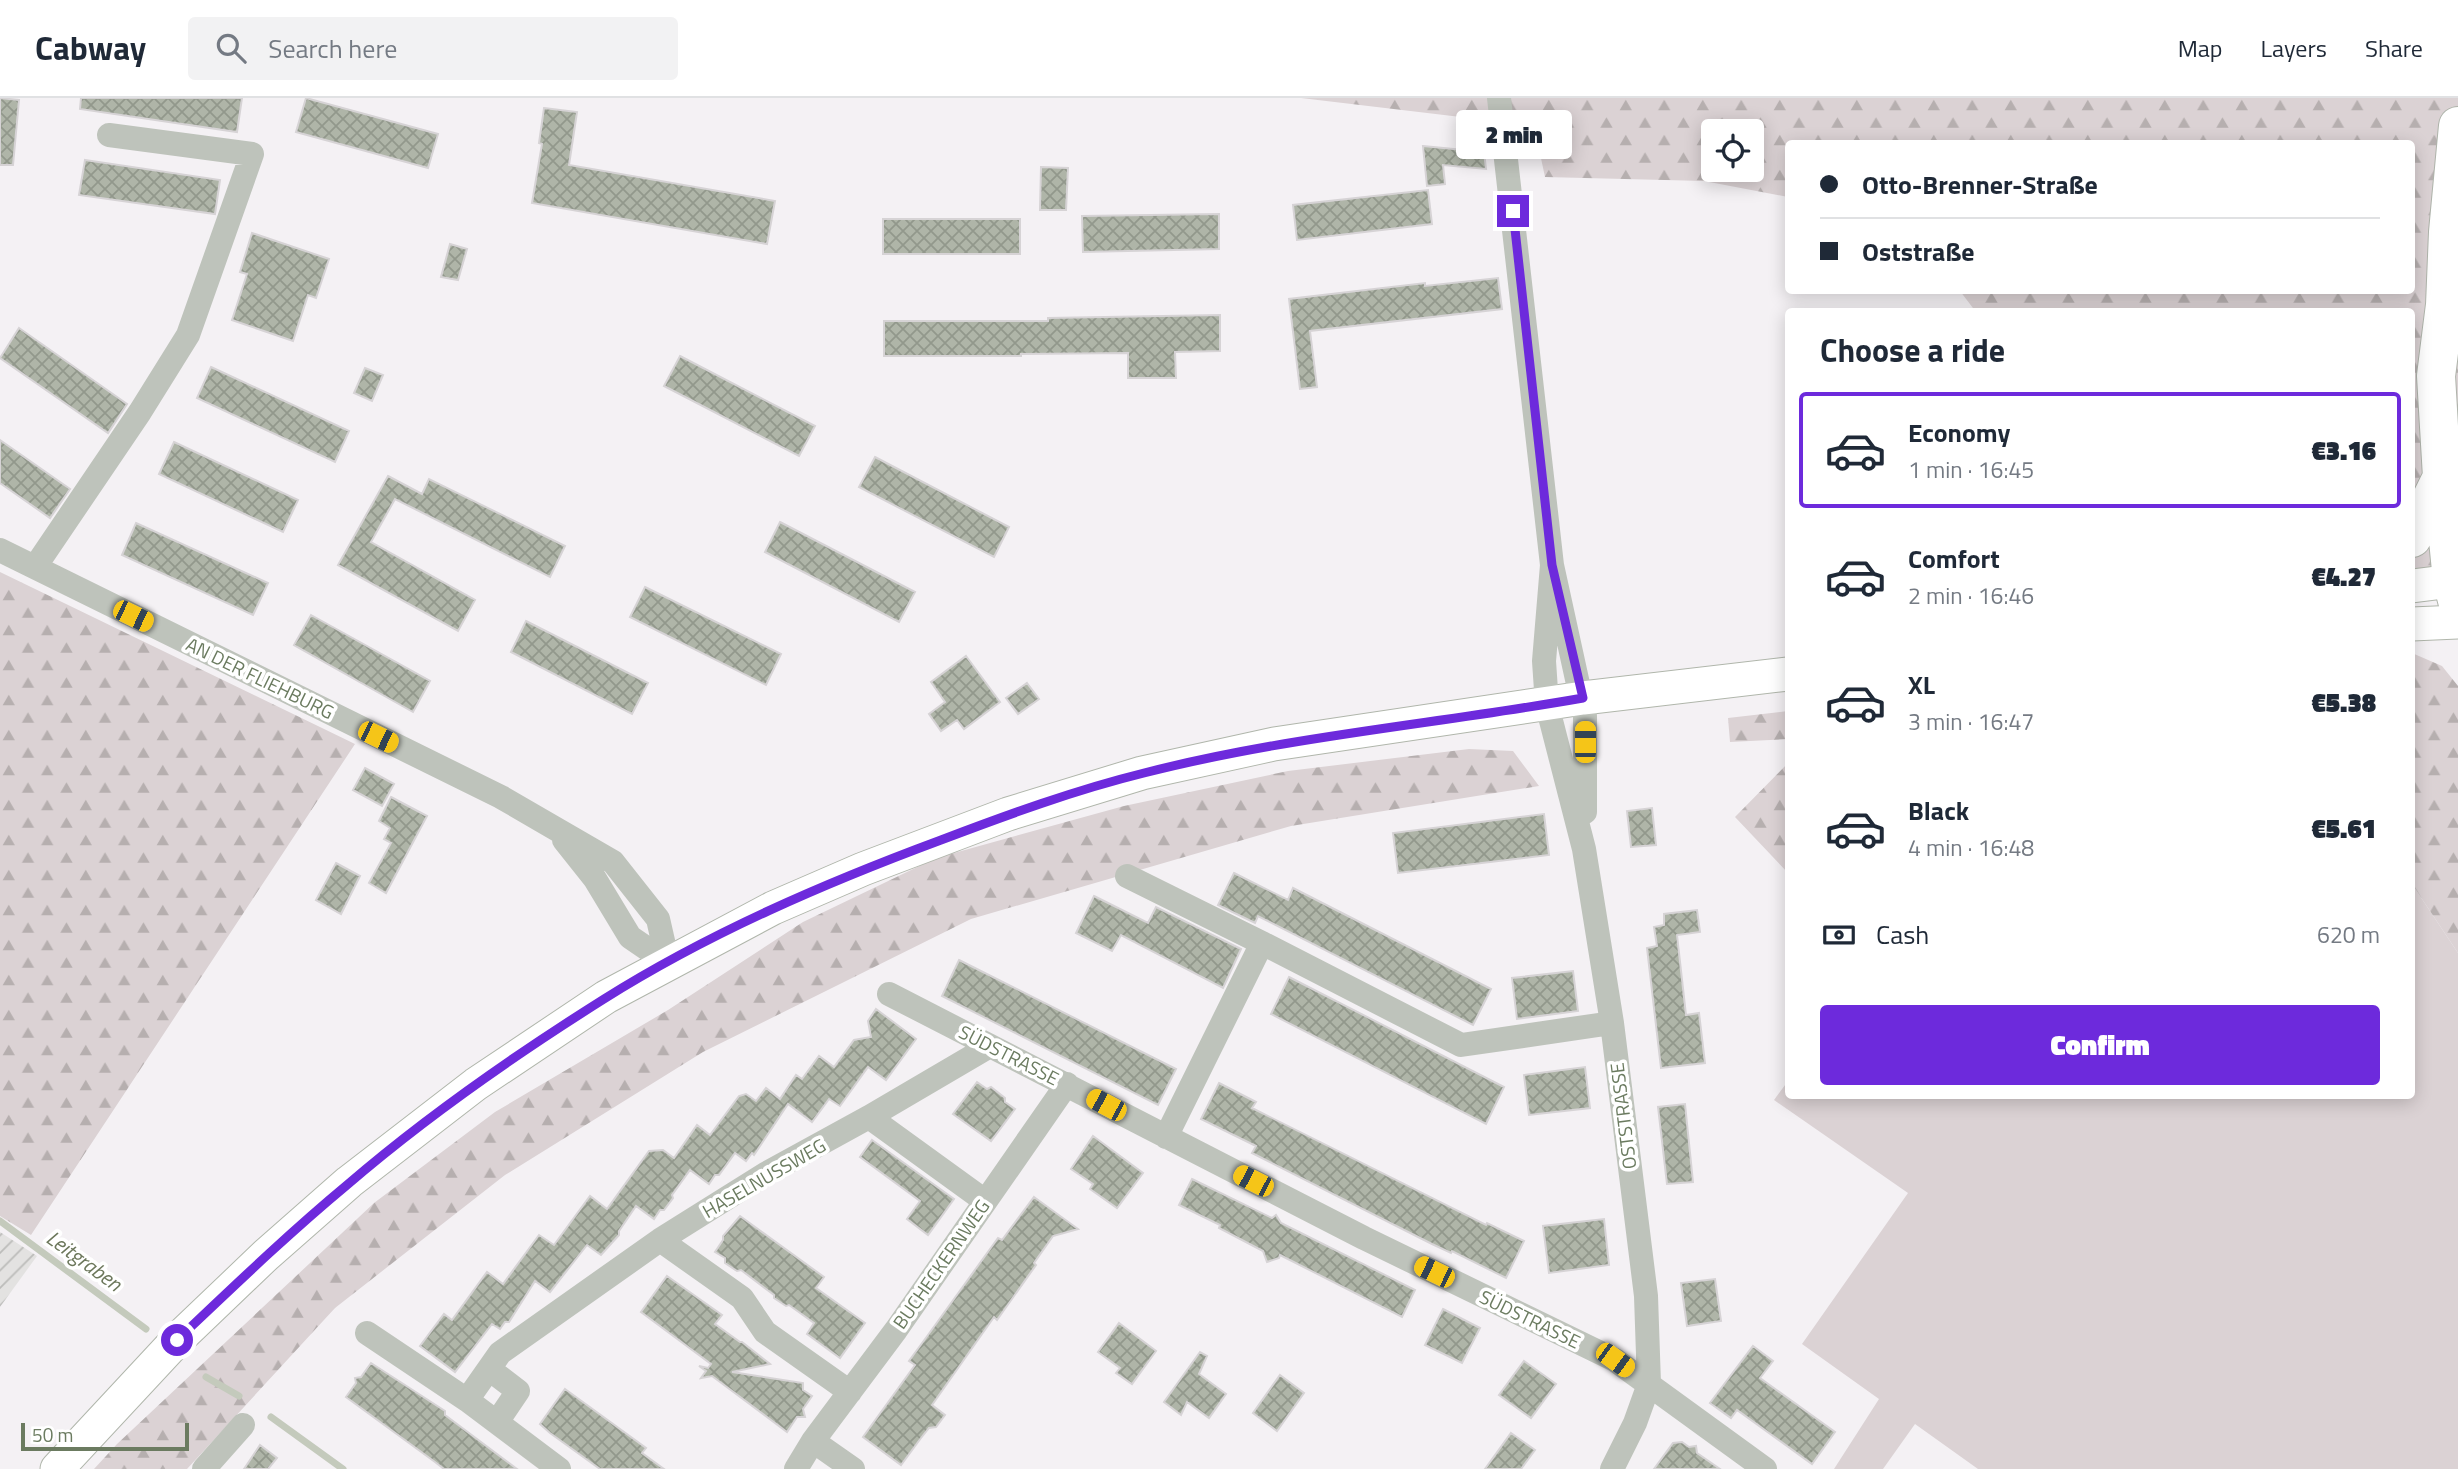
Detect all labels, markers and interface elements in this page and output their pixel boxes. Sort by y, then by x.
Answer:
search box [188,17,678,80]
text: Cabway [35,23,146,73]
icon: search [212,29,250,67]
text: Search here [268,29,397,68]
text: Map [2178,30,2223,66]
text: Layers [2261,30,2327,66]
text: Share [2365,30,2423,66]
callout: 2 min [1455,109,1571,158]
text: 2 min [1485,117,1543,152]
map controls [1701,119,1764,182]
button: locate [1701,119,1764,182]
text: Otto-Brenner-Straße [1862,165,2098,204]
route end [1497,195,1529,227]
text: Oststraße [1862,232,1975,271]
text: Choose a ride [1820,326,2005,374]
text: Economy [1908,413,2010,452]
icon: car [1824,419,1887,482]
text: €3.16 [2311,431,2376,470]
text: 1 min · 16:45 [1908,452,2034,487]
text: Comfort [1908,539,2000,578]
icon: car [1824,545,1887,608]
text: €4.27 [2311,557,2376,596]
text: 2 min · 16:46 [1908,578,2034,613]
car [110,597,157,635]
street label: AN DER FLIEHBURG [181,629,339,726]
text: XL [1908,665,1935,704]
icon: car [1824,671,1887,734]
text: €5.38 [2311,683,2376,722]
text: 3 min · 16:47 [1908,704,2034,739]
car [355,718,402,756]
car [1575,721,1596,763]
text: Black [1908,791,1969,830]
icon: car [1824,797,1887,860]
text: €5.61 [2311,809,2376,848]
text: 4 min · 16:48 [1908,830,2034,865]
text: Cash [1876,915,1929,954]
icon: cash [1820,916,1858,954]
text: 620 m [2317,917,2380,952]
button: Confirm [1820,1005,2380,1085]
street label: SÜDSTRASSE [954,1017,1064,1092]
street label: OSTSTRASSE [1602,1061,1643,1171]
car [1083,1086,1130,1124]
street label: HASELNUSSWEG [697,1130,831,1225]
car [1230,1162,1277,1200]
street label: BUCHECKERNWEG [885,1193,996,1335]
water label: Leitgraben [40,1222,130,1299]
car [1411,1253,1458,1291]
street label: SÜDSTRASSE [1475,1282,1586,1355]
route start [161,1324,193,1356]
car [1592,1339,1639,1381]
scale bar [21,1420,189,1452]
text: 50 m [32,1420,73,1449]

